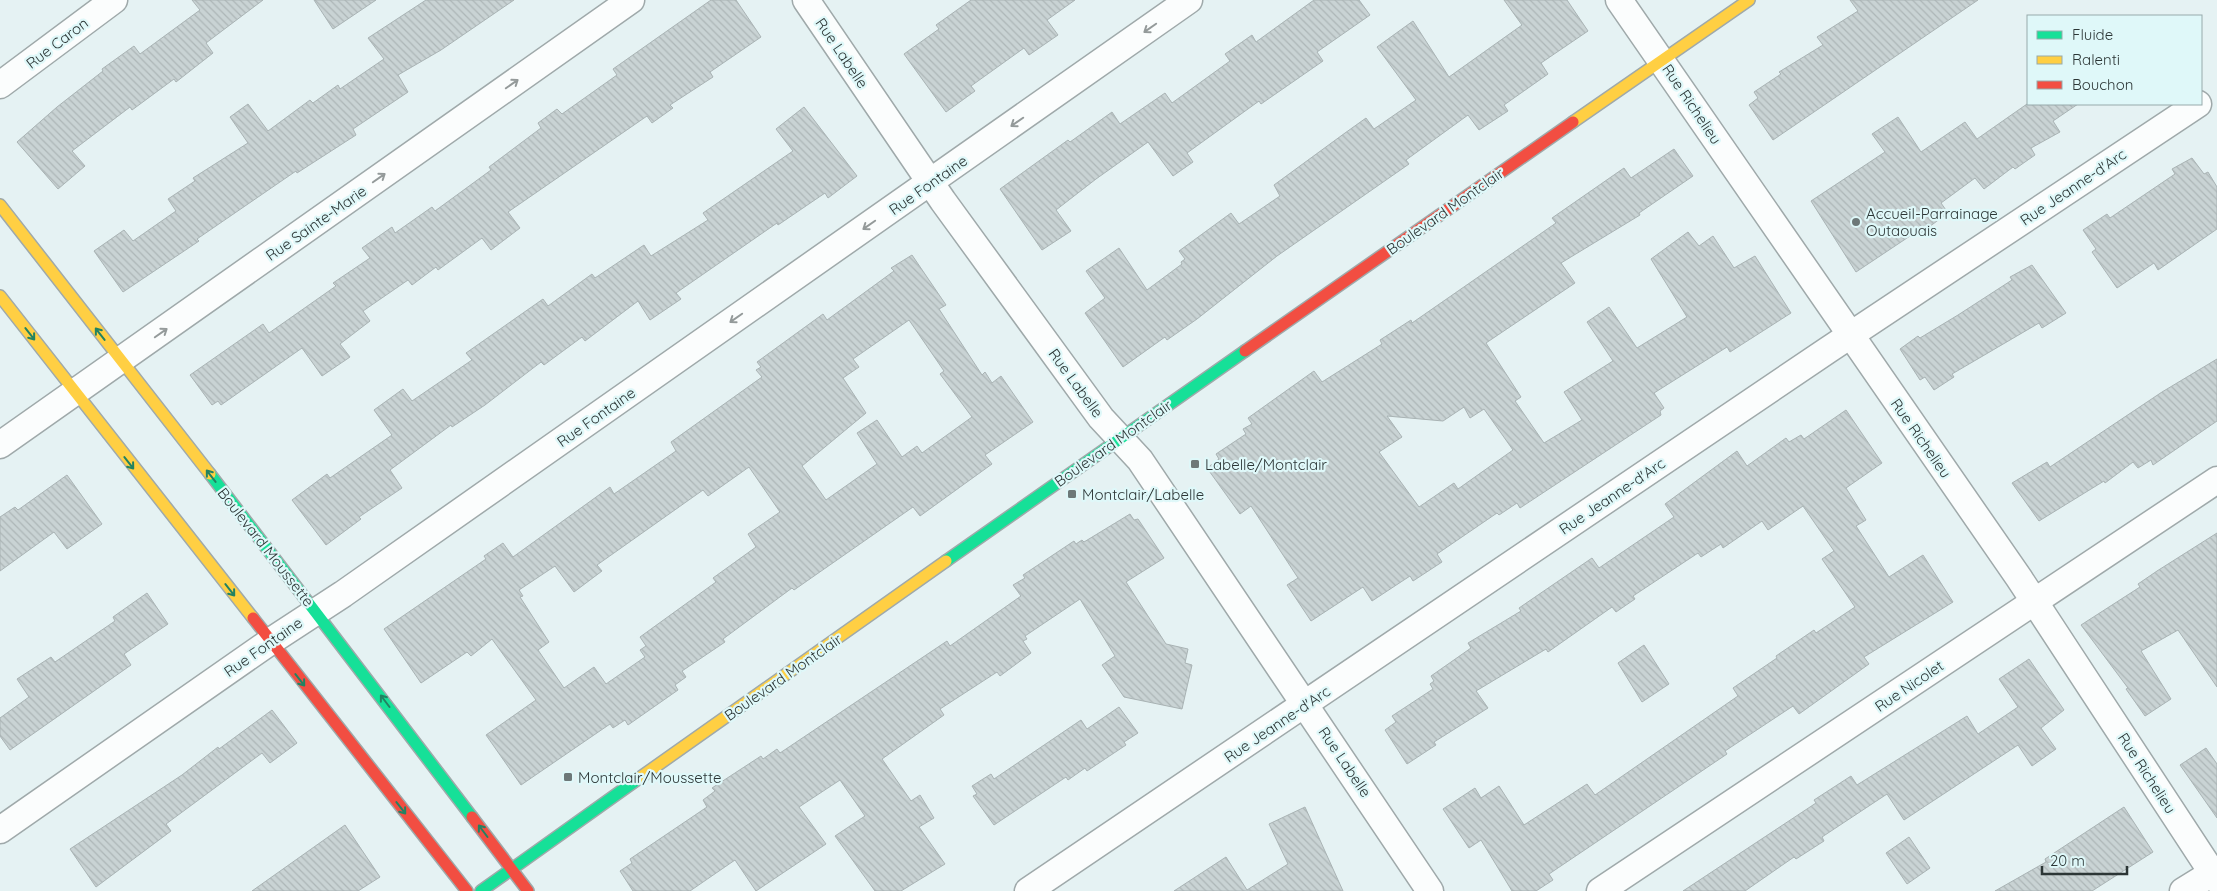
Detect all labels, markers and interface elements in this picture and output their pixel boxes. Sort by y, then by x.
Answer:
street label: Rue Caron [22,13,92,73]
street label: Rue Labelle [812,14,872,92]
legend [2027,15,2202,105]
one-way arrow [1143,23,1157,33]
text: Fluide [2072,25,2113,44]
text: Ralenti [2072,50,2120,69]
street label: Rue Richelieu [1658,60,1726,148]
text: Bouchon [2072,75,2133,94]
one-way arrow [505,79,519,89]
one-way arrow [1010,117,1024,127]
street label: Rue Jeanne-d'Arc [2016,144,2130,229]
street label: Rue Fontaine [885,151,971,219]
street label: Boulevard Montclair [1383,163,1508,259]
one-way arrow [372,173,386,183]
street label: Rue Sainte-Marie [262,181,370,265]
place label: Accueil-Parrainage Outaouais [1866,204,1998,240]
marker: Accueil-Parrainage Outaouais [1850,216,1862,228]
one-way arrow [863,220,877,230]
one-way arrow [729,313,743,323]
one-way arrow [24,327,35,340]
one-way arrow [95,328,106,341]
one-way arrow [154,328,168,338]
street label: Rue Labelle [1045,345,1107,421]
street label: Rue Fontaine [553,383,639,451]
street label: Boulevard Montclair [1051,395,1176,491]
street label: Rue Richelieu [1887,395,1955,481]
street label: Rue Jeanne-d'Arc [1555,453,1669,538]
place label: Labelle/Montclair [1205,455,1327,474]
one-way arrow [124,456,135,469]
marker: Labelle/Montclair [1189,458,1201,470]
one-way arrow [205,470,216,483]
street label: Boulevard Moussette [214,484,318,610]
place label: Montclair/Labelle [1082,485,1204,504]
marker: Montclair/Labelle [1066,488,1078,500]
one-way arrow [224,584,235,597]
street label: Rue Fontaine [220,613,306,681]
street label: Boulevard Montclair [721,629,846,725]
street label: Rue Nicolet [1871,656,1947,716]
one-way arrow [295,673,305,687]
street label: Rue Jeanne-d'Arc [1220,681,1334,766]
one-way arrow [379,695,390,708]
street label: Rue Labelle [1315,723,1375,801]
street label: Rue Richelieu [2114,729,2180,817]
place label: Montclair/Moussette [578,768,721,787]
marker: Montclair/Moussette [562,771,574,783]
one-way arrow [395,801,406,814]
one-way arrow [478,824,488,838]
scale bar [2042,844,2127,876]
text: 20 m [2050,851,2085,870]

